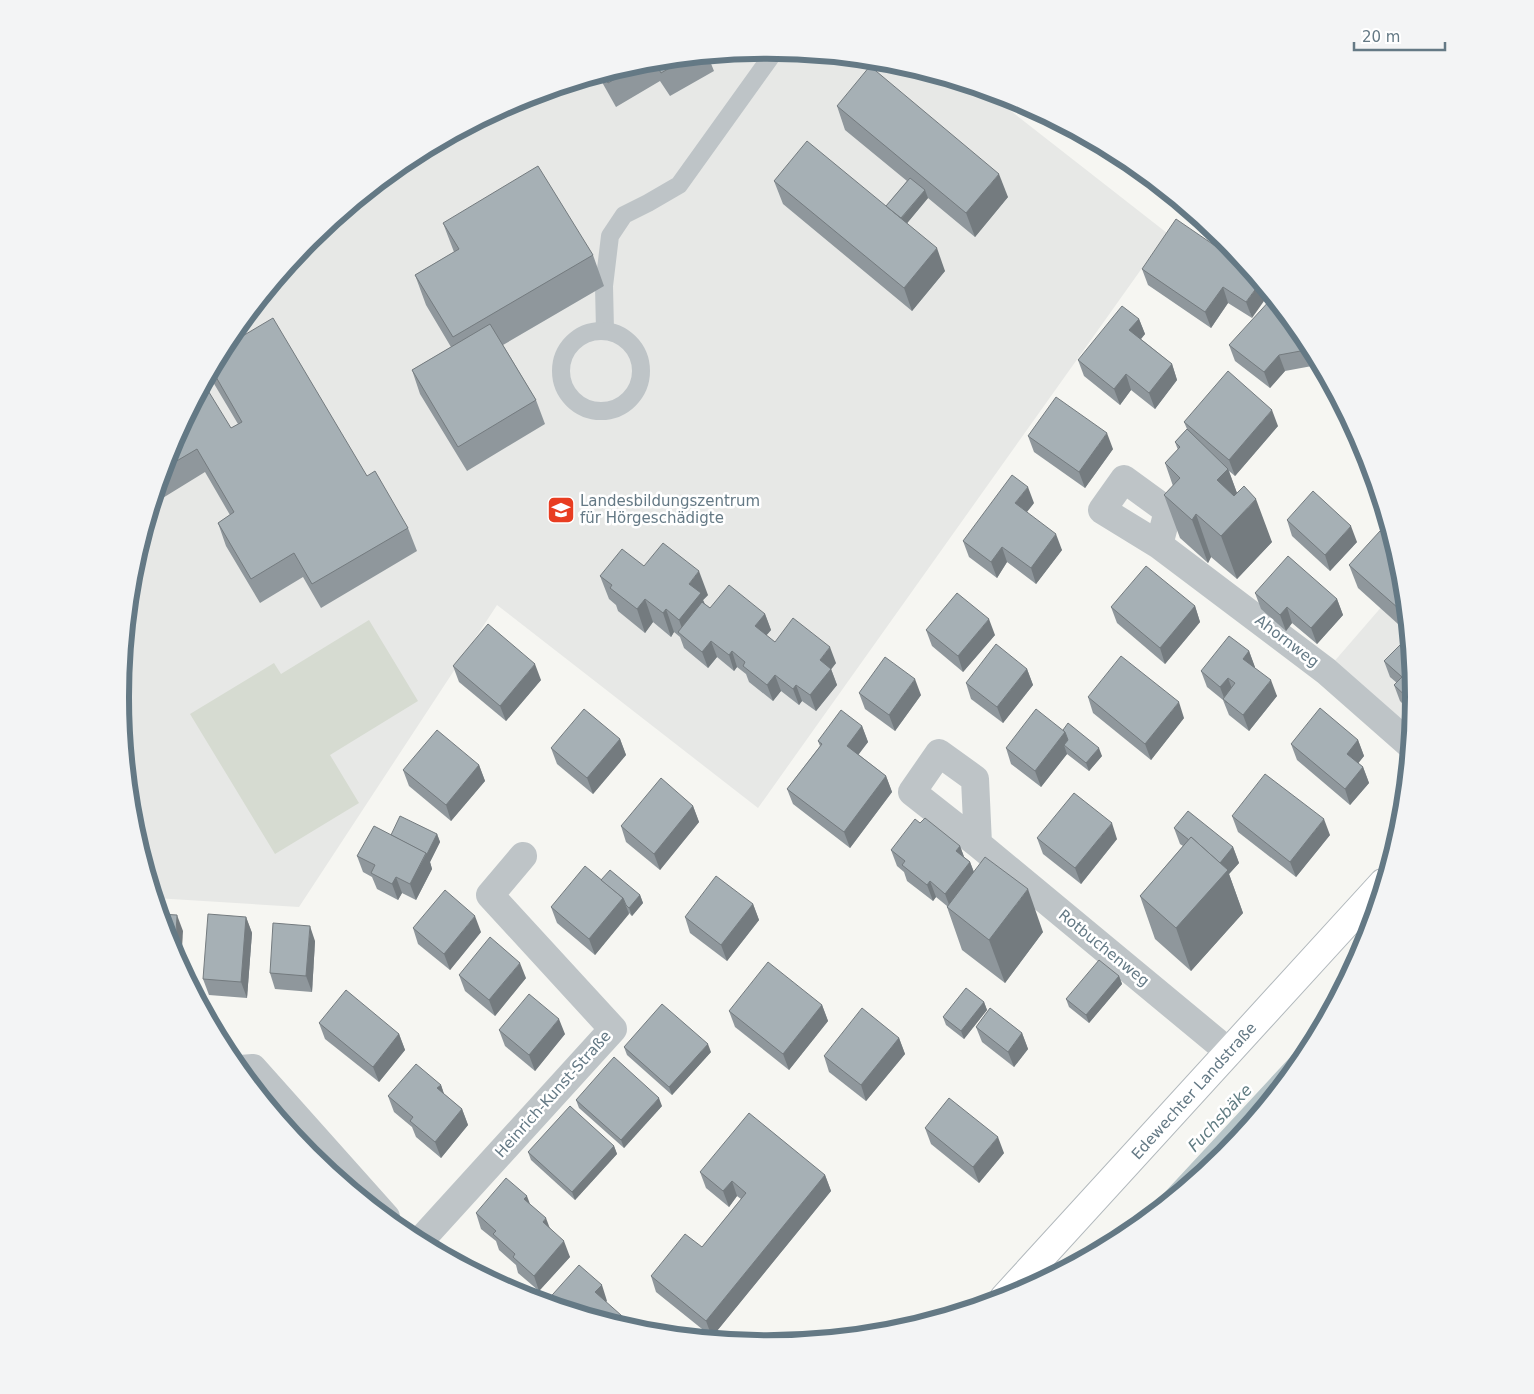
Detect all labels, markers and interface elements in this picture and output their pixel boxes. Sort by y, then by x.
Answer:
scale bar [1354,20,1445,52]
text: 20 m [1362,28,1400,46]
place label: Landesbildungszentrum für Hörgeschädigte [580,492,760,527]
school or university icon: Landesbildungszentrum für Hörgeschädigte [546,495,576,525]
street label: Ahornweg [1251,611,1323,671]
street label: Rotbuchenweg [1055,906,1153,990]
street label: Edewechter Landstraße [1128,1019,1260,1163]
street label: Heinrich-Kunst-Straße [491,1027,615,1161]
water label: Fuchsbäke [1184,1080,1256,1156]

